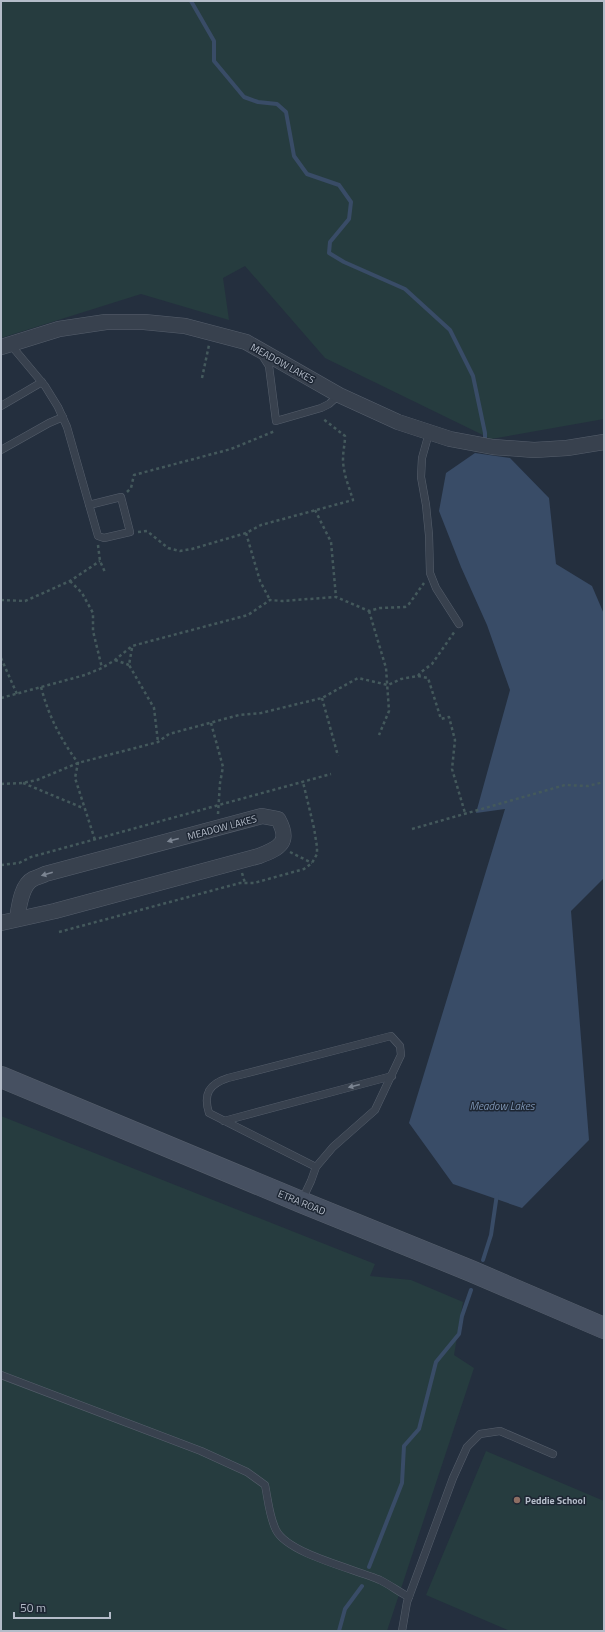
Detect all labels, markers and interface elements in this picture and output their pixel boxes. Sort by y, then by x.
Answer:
street label: MEADOW LAKES [248,340,318,387]
street label: MEADOW LAKES [186,811,259,844]
one-way arrow [166,838,179,844]
one-way arrow [41,871,53,877]
one-way arrow [348,1083,360,1089]
water label: Meadow Lakes [469,1098,536,1114]
street label: ETRA ROAD [276,1186,328,1219]
place label: Peddie School [525,1493,586,1508]
marker: Peddie School [512,1495,522,1505]
scale bar [14,1594,110,1620]
text: 50 m [20,1598,46,1617]

